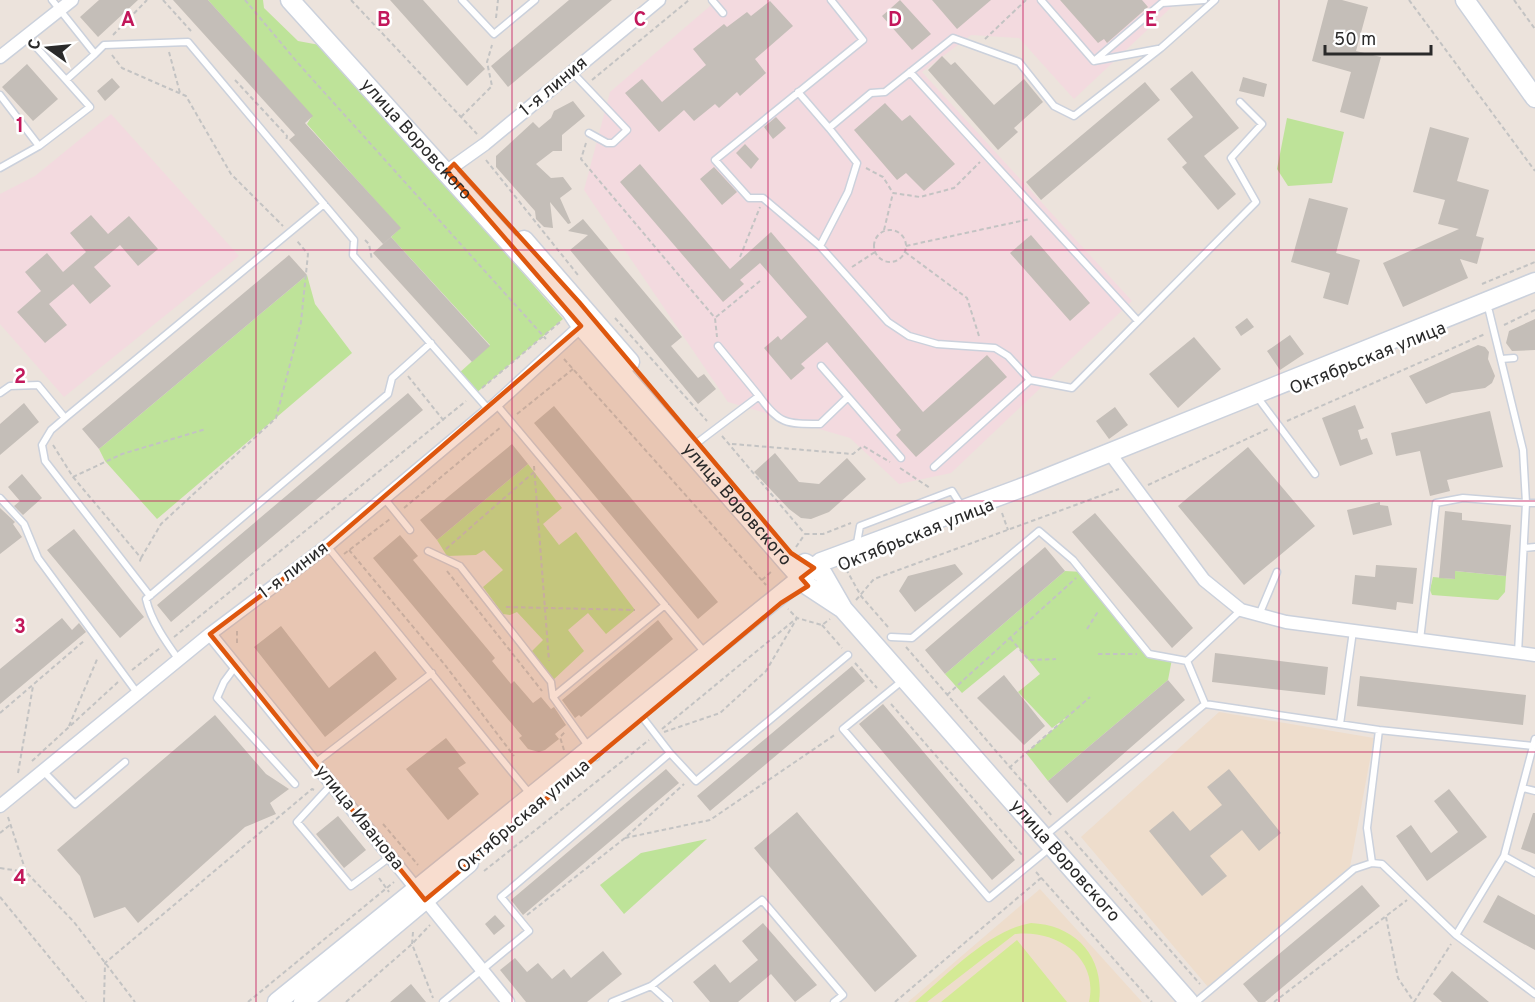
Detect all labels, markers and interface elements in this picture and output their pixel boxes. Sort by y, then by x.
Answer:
text: A [121,8,135,34]
text: B [377,8,391,34]
text: C [634,8,646,34]
text: D [888,8,902,34]
text: E [1145,8,1157,34]
north arrow [18,18,78,78]
scale bar [1325,18,1432,56]
text: 50 m [1334,29,1376,52]
text: С [24,37,46,52]
street label: 1-я линия [515,52,593,122]
street label: улица Воровского [355,74,477,205]
text: 1 [16,114,24,140]
street label: Октябрьская улица [1286,317,1450,401]
text: 2 [14,365,26,391]
street label: улица Воровского [677,438,797,571]
street label: Октябрьская улица [834,494,998,578]
street label: 1-я линия [254,537,334,605]
text: 3 [14,615,26,641]
street label: Октябрьская улица [453,755,595,879]
street label: улица Иванова [309,761,409,875]
street label: улица Воровского [1005,795,1125,927]
text: 4 [14,866,26,892]

